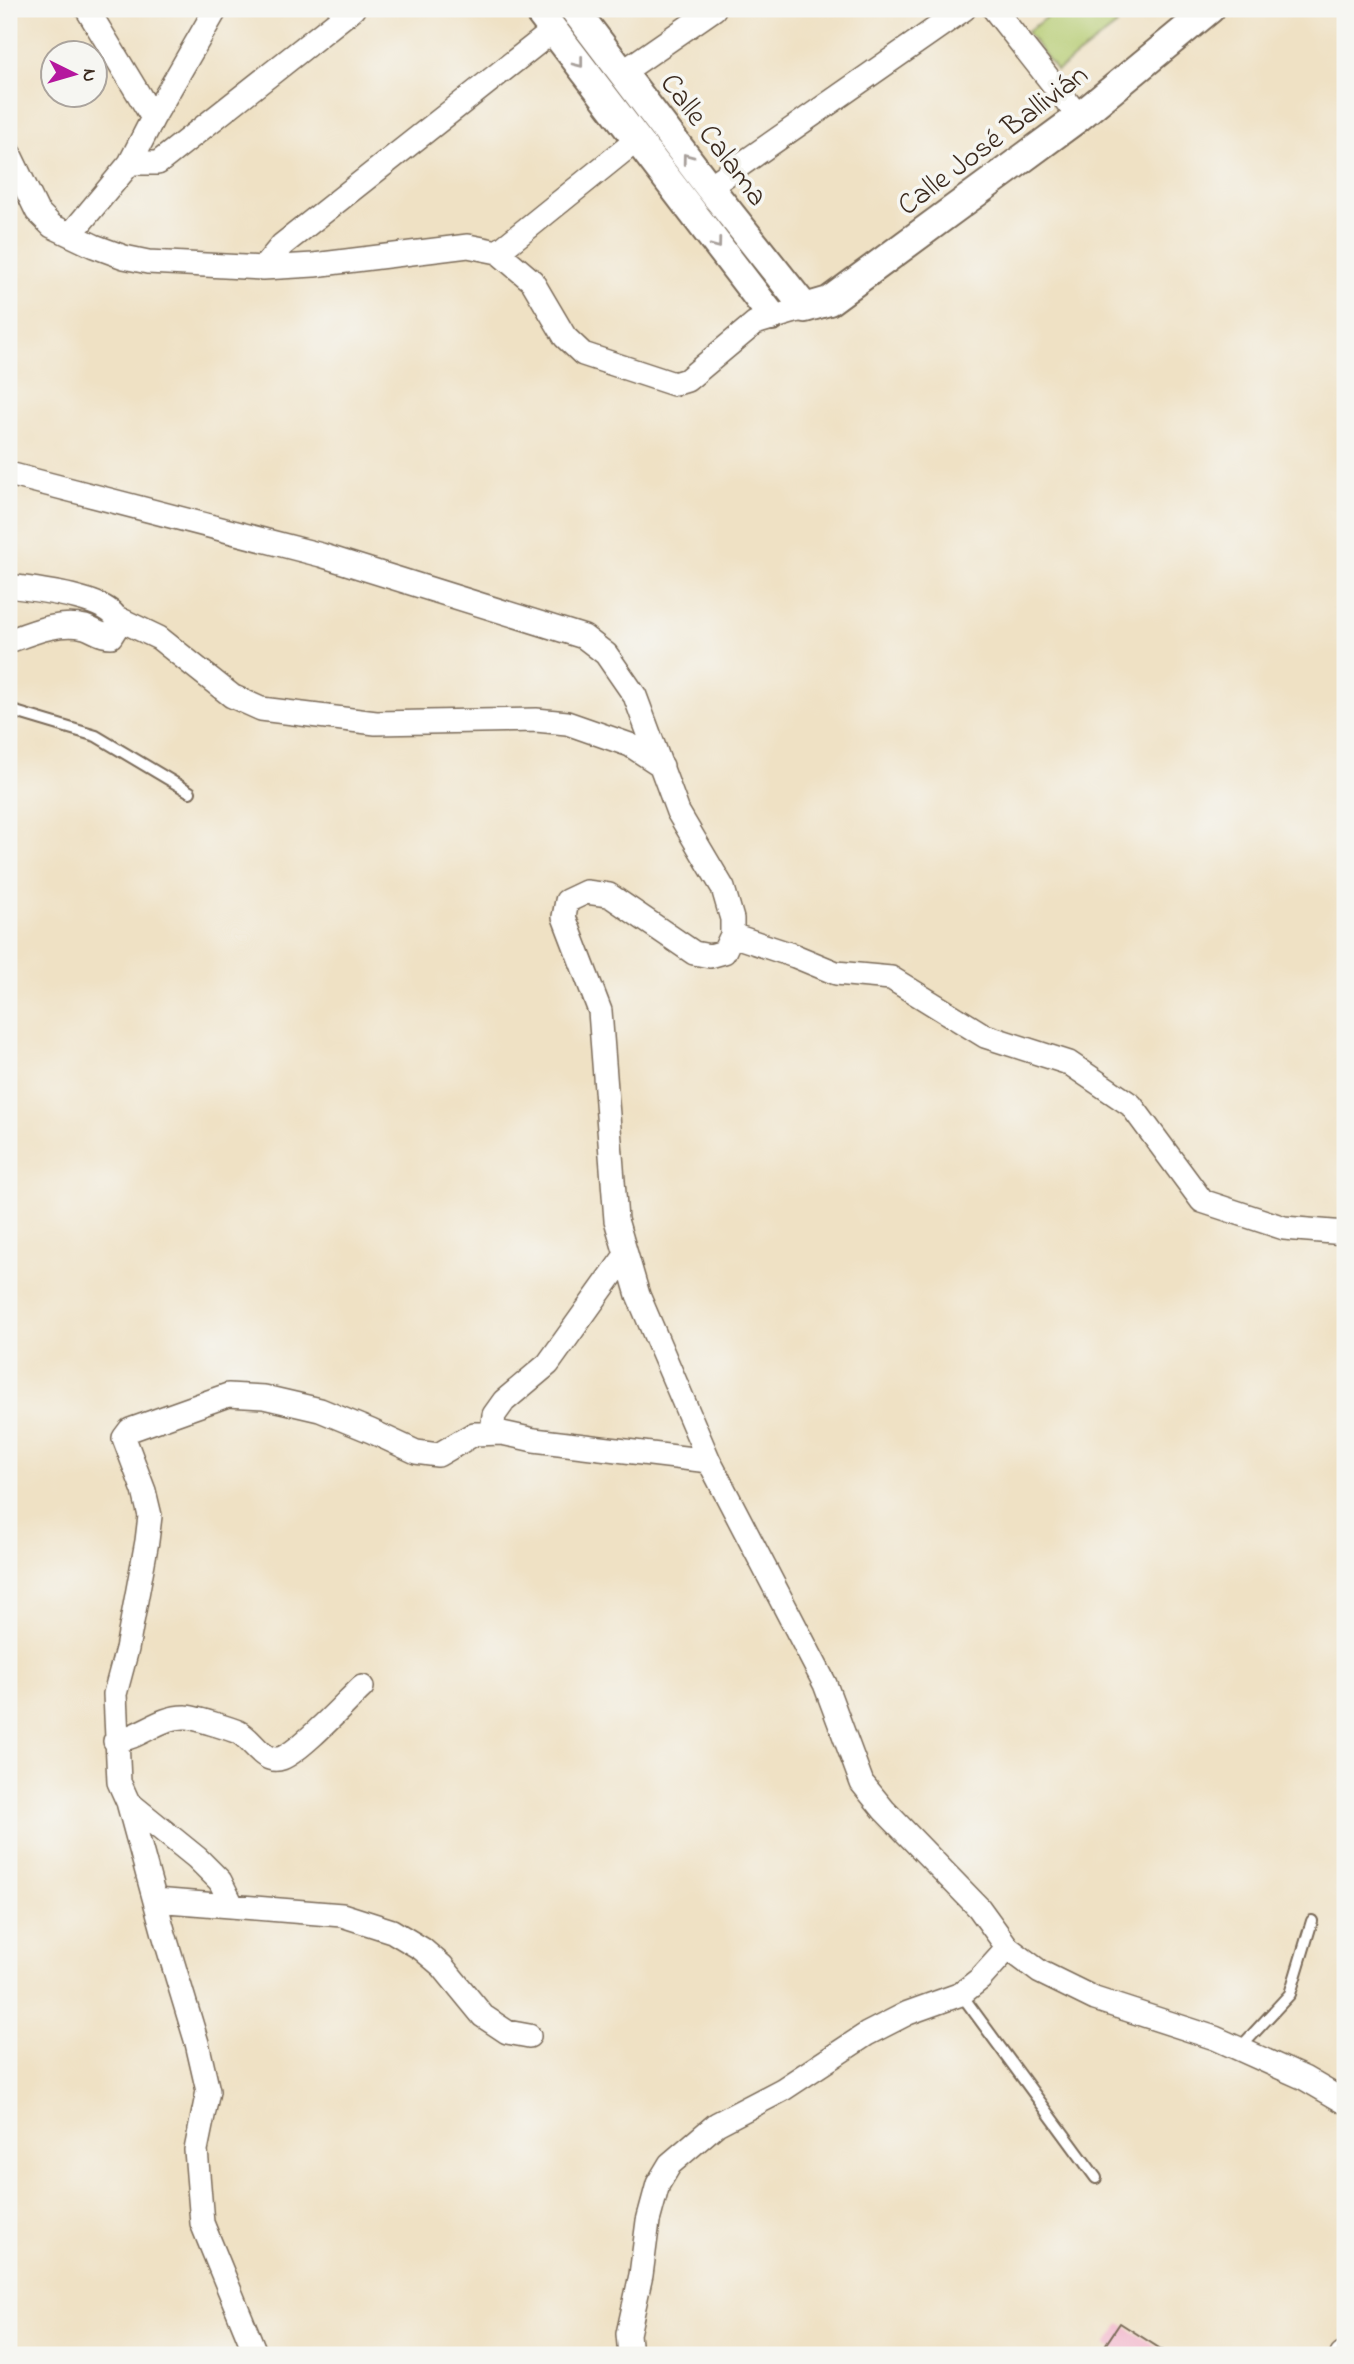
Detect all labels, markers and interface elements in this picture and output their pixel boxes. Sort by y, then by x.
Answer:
north arrow [38,38,108,108]
one-way arrow [571,55,584,68]
street label: Calle José Ballivián [889,55,1098,228]
street label: Calle Calama [648,65,777,217]
text: N [74,68,102,83]
one-way arrow [683,153,695,165]
one-way arrow [709,236,721,248]

